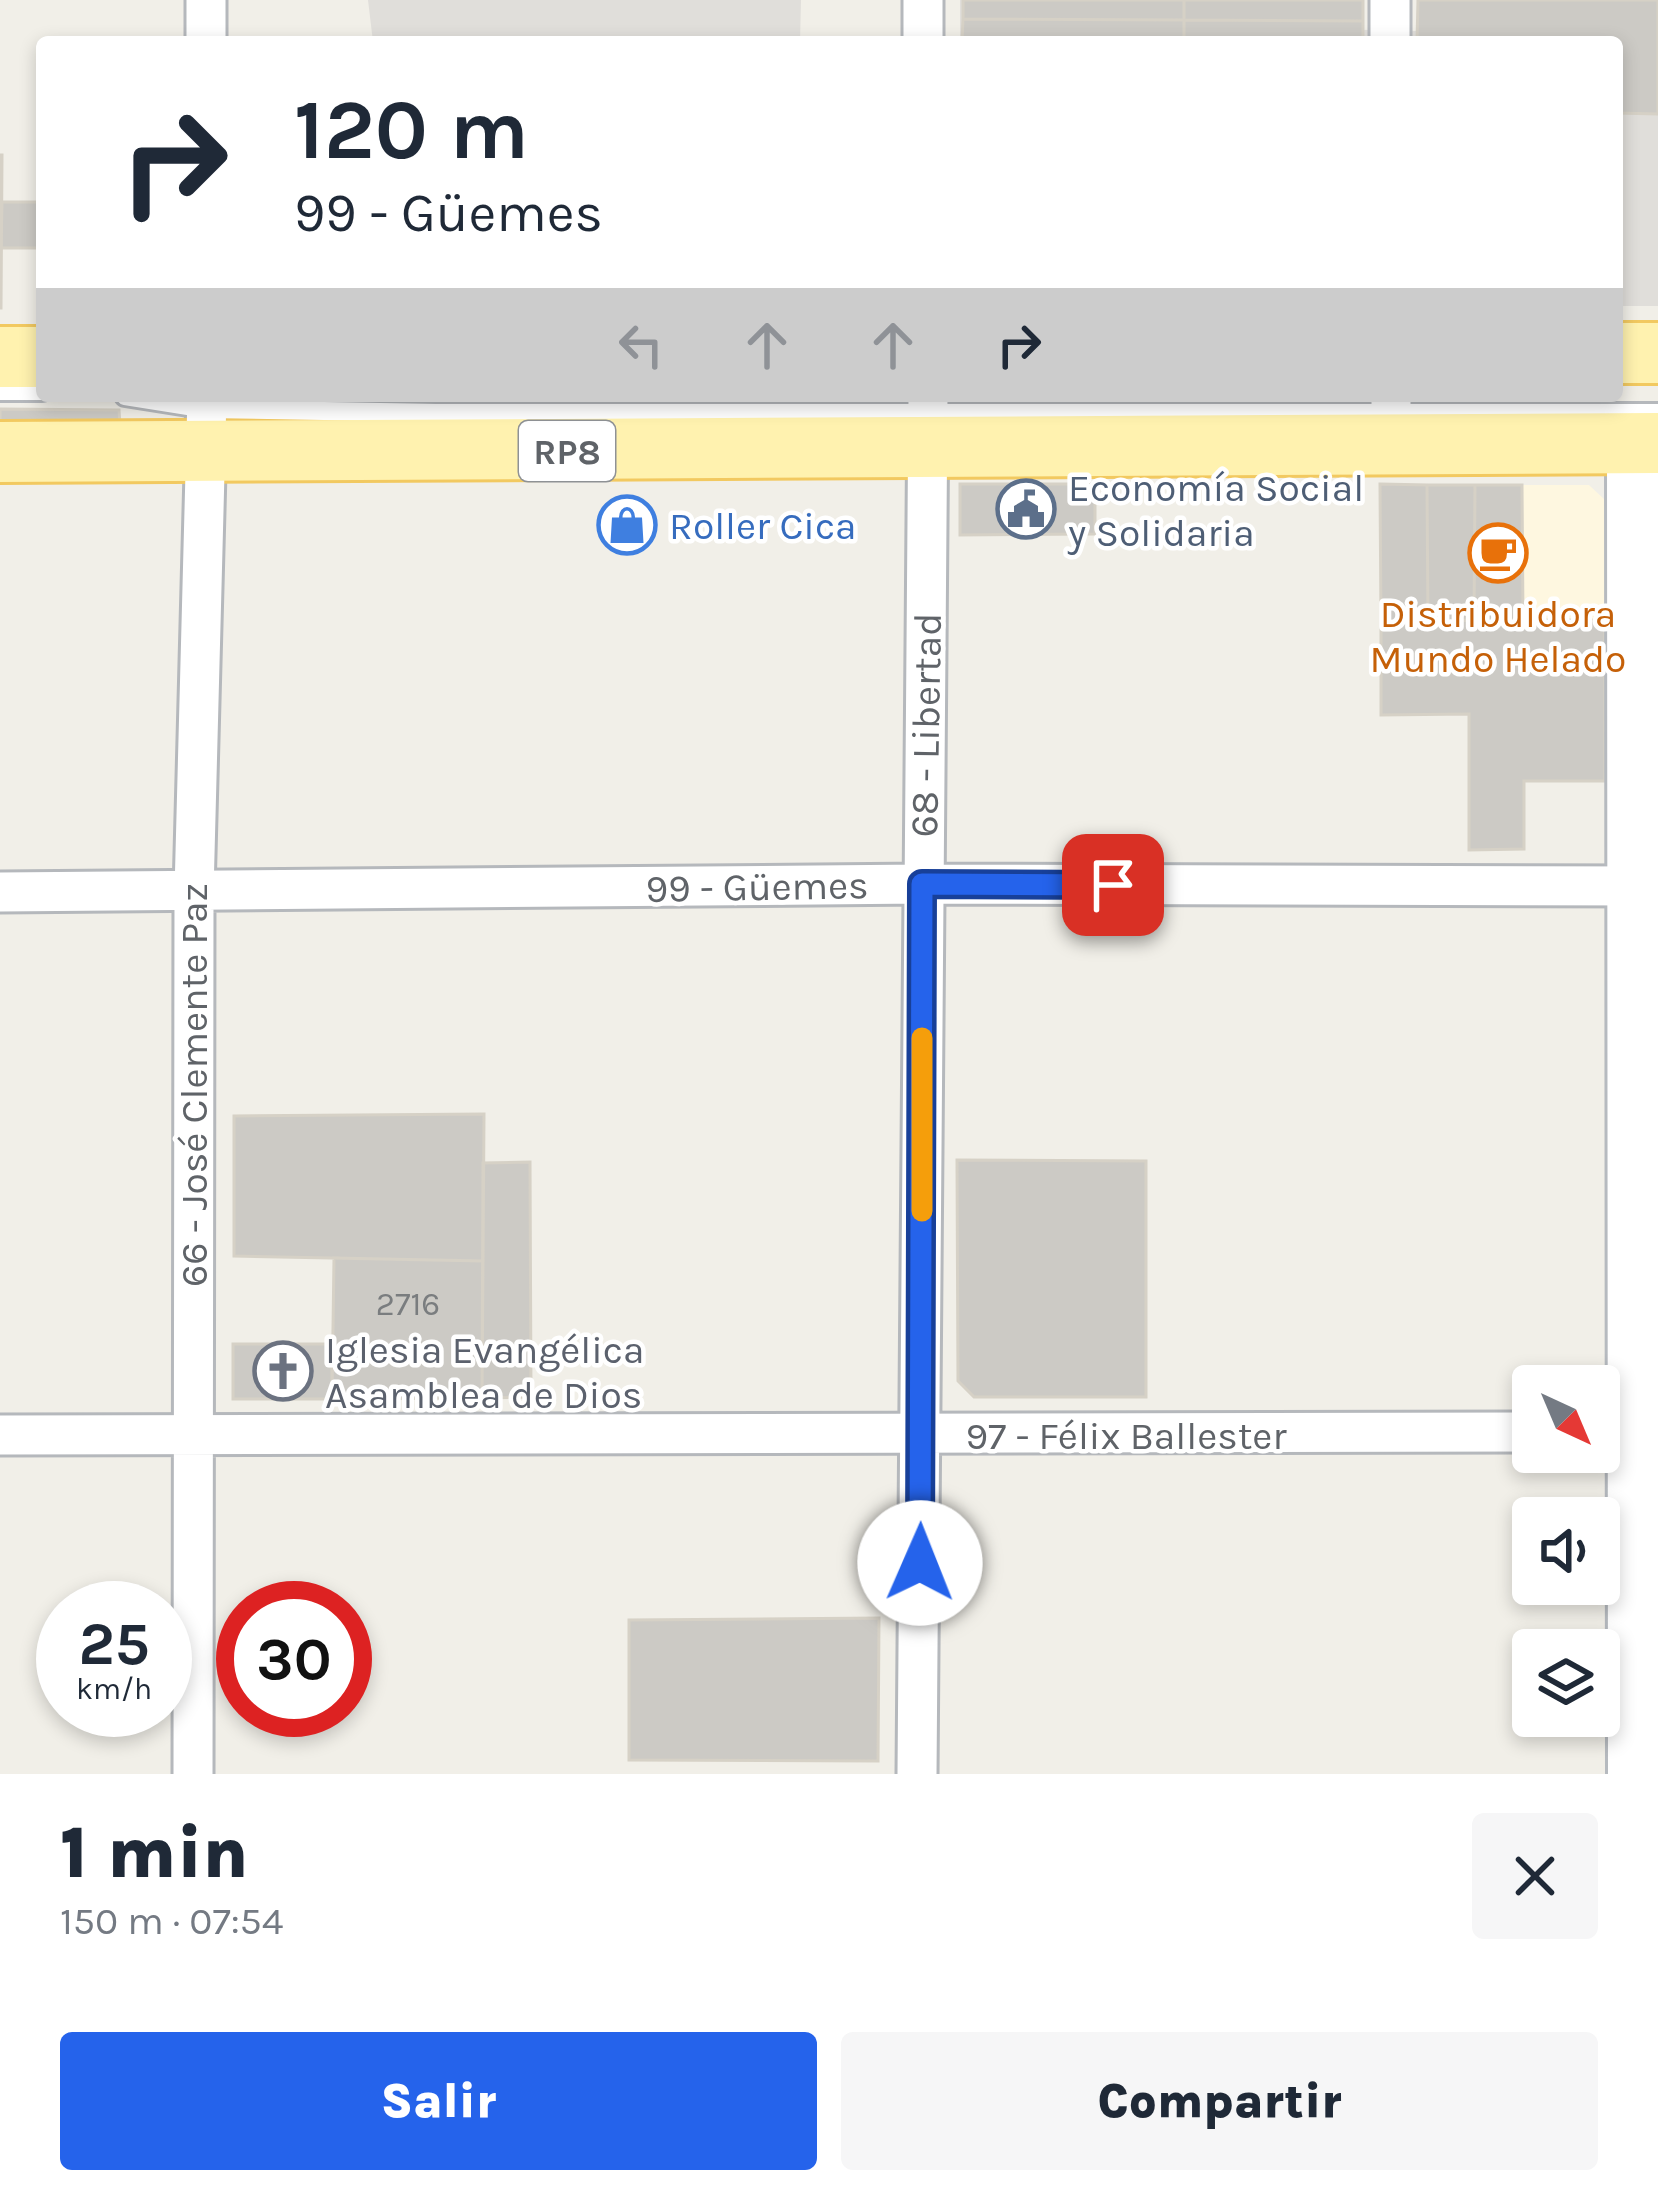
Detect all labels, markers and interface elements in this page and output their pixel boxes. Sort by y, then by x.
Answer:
text: 120 m [294,81,529,179]
icon: right [96,84,252,240]
text: 99 - Güemes [294,181,603,245]
icon: left [608,312,674,378]
icon: ahead [734,312,800,378]
icon: ahead [860,312,926,378]
icon: right [986,312,1052,378]
road number: RP8 [519,421,615,481]
place label: Economía Social y Solidaria [1067,465,1364,556]
public building icon: Economía Social y Solidaria [995,478,1057,540]
shop icon: Roller Cica [596,494,658,556]
place label: Roller Cica [669,503,857,549]
cafe icon: Distribuidora Mundo Helado [1467,522,1529,584]
place label: Distribuidora Mundo Helado [1370,591,1626,682]
street label: 68 - Libertad [901,612,951,838]
pin [1062,834,1164,936]
icon: arrive [1080,852,1146,918]
street label: 99 - Güemes [645,862,869,912]
street label: 66 - José Clemente Paz [171,883,217,1287]
house number: 2716 [376,1285,440,1323]
place label: Iglesia Evangélica Asamblea de Dios [325,1327,644,1418]
church icon: Iglesia Evangélica Asamblea de Dios [252,1340,314,1402]
north arrow [1512,1365,1620,1473]
map controls [1512,1365,1620,1737]
street label: 97 - Félix Ballester [965,1413,1287,1459]
button: sound [1512,1497,1620,1605]
position arrow [857,1500,983,1626]
speed limit sign: 30 [216,1581,372,1737]
text: 25 [78,1609,150,1679]
button: layers [1512,1629,1620,1737]
text: km/h [76,1671,152,1707]
text: 1 min [60,1811,249,1895]
button: close [1472,1813,1598,1939]
text: 150 m · 07:54 [60,1898,284,1944]
button: Salir [60,2032,817,2170]
button: Compartir [841,2032,1598,2170]

